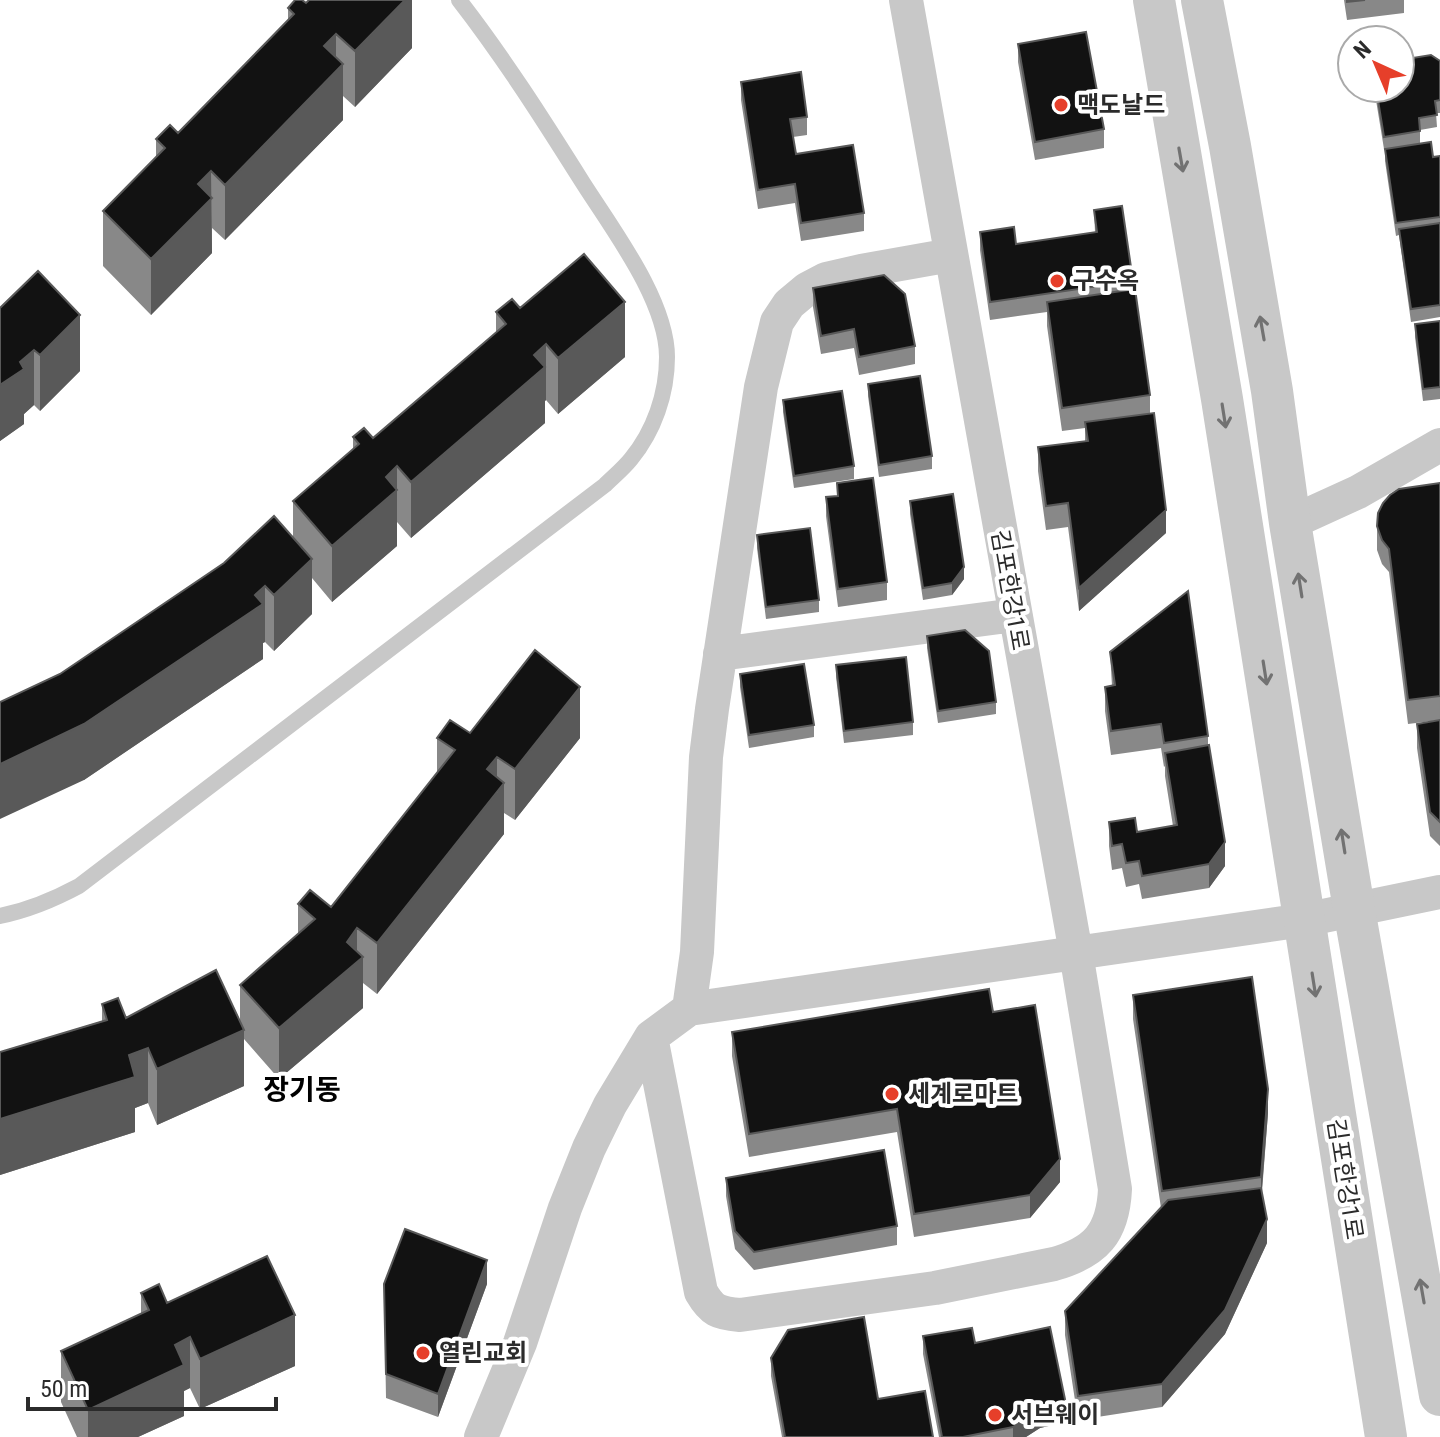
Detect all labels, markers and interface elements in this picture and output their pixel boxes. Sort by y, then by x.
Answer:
north arrow [1336,24,1416,104]
text: N [1349,36,1376,64]
place label: 맥도날드 [1077,91,1165,119]
marker: 맥도날드 [1052,96,1070,114]
one-way arrow [1175,147,1190,172]
place label: 구수옥 [1073,267,1139,295]
marker: 구수옥 [1048,272,1066,290]
one-way arrow [1253,316,1268,341]
one-way arrow [1218,403,1233,428]
street label: 김포한강1로 [986,527,1034,653]
one-way arrow [1292,573,1307,598]
one-way arrow [1258,660,1273,685]
one-way arrow [1335,829,1350,855]
one-way arrow [1307,972,1322,997]
district label: 장기동 [263,1073,341,1106]
place label: 세계로마트 [908,1080,1018,1108]
marker: 세계로마트 [883,1085,901,1103]
street label: 김포한강1로 [1322,1116,1368,1242]
one-way arrow [1413,1278,1428,1304]
place label: 열린교회 [439,1339,527,1367]
marker: 열린교회 [414,1344,432,1362]
scale bar [28,1361,276,1411]
text: 50 m [40,1375,87,1403]
place label: 서브웨이 [1011,1401,1099,1429]
marker: 서브웨이 [986,1406,1004,1424]

